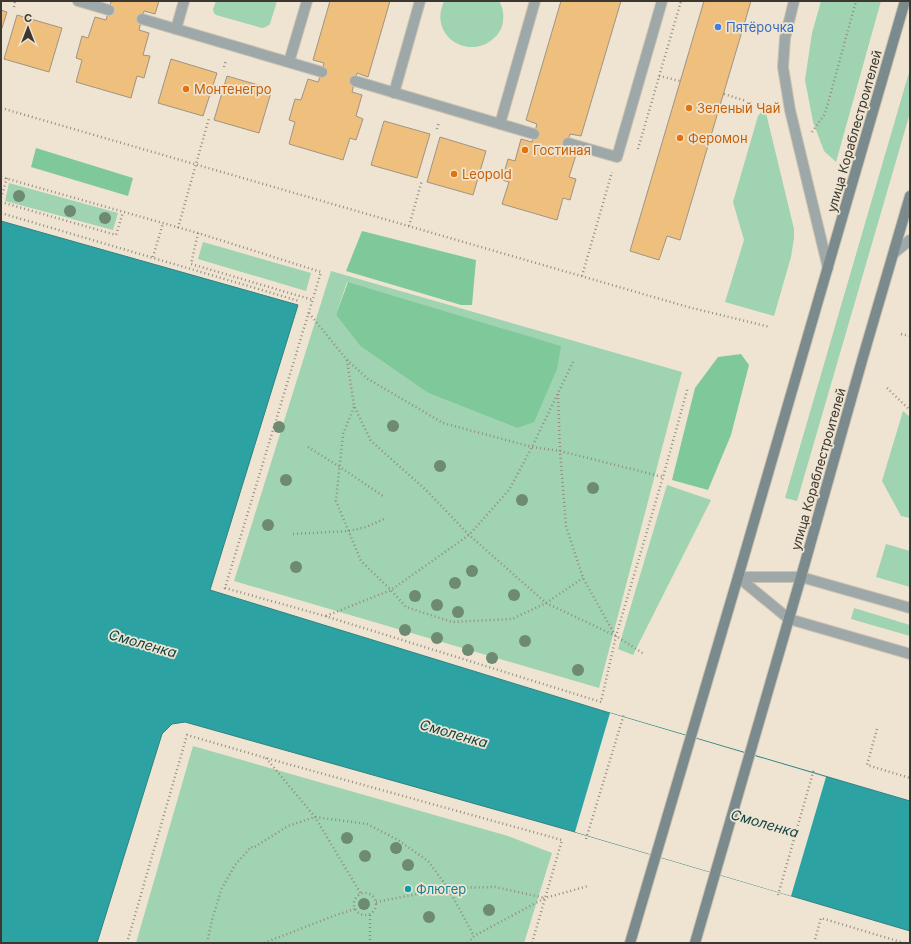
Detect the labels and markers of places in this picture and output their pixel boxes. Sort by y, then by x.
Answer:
place label: Пятёрочка [726,19,794,35]
marker: Пятёрочка [713,22,723,32]
place label: Монтенегро [194,81,272,97]
marker: Монтенегро [181,84,191,94]
place label: Зеленый Чай [697,100,780,116]
marker: Зеленый Чай [684,103,694,113]
place label: Феромон [688,130,748,146]
marker: Феромон [675,133,685,143]
place label: Гостиная [533,142,591,158]
marker: Гостиная [520,145,530,155]
place label: Leopold [462,166,512,182]
marker: Leopold [449,169,459,179]
place label: Флюгер [416,881,466,897]
marker: Флюгер [403,884,413,894]

